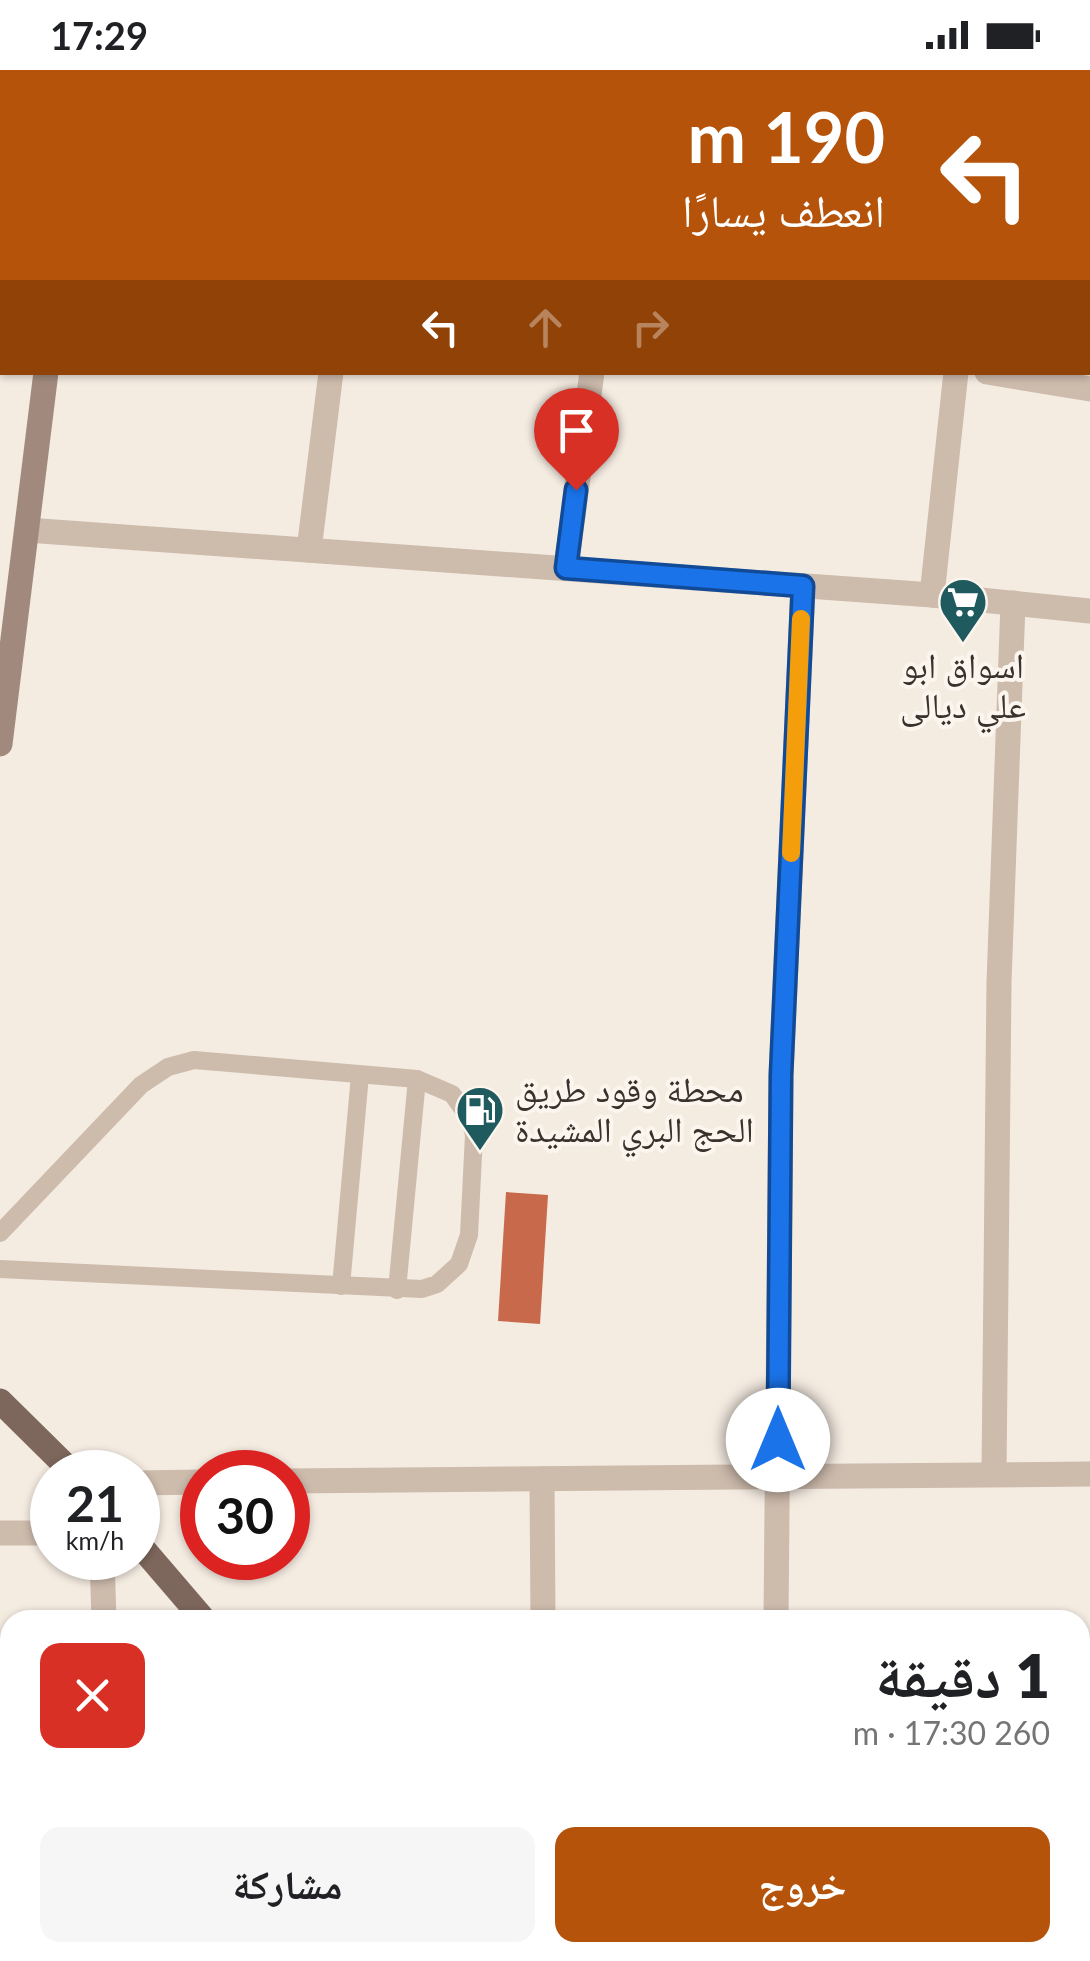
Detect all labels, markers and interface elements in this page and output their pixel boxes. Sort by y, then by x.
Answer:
text: 17:29 [50,12,148,58]
text: 190 m [688,94,885,178]
icon: left [920,110,1050,240]
text: انعطف يسارًا [682,183,885,237]
icon: left [413,300,468,355]
icon: ahead [518,300,573,355]
icon: right [623,300,678,355]
pin [534,388,619,491]
icon: arrive [549,403,604,458]
supermarket icon: اسواق ابو علي ديالى [937,576,989,644]
place label: اسواق ابو علي ديالى [900,643,1026,734]
place label: محطة وقود طريق الحج البري المشيدة [515,1067,754,1158]
fuel station icon: محطة وقود طريق الحج البري المشيدة [454,1084,506,1152]
position arrow [726,1388,830,1492]
speed limit sign: 30 [180,1450,310,1580]
text: 21 [66,1473,124,1533]
text: km/h [66,1525,124,1555]
text: 1 دقيقة [875,1639,1050,1711]
button: close [40,1643,145,1748]
text: 260 m · 17:30 [853,1713,1050,1752]
button: مشاركة [40,1827,535,1942]
button: خروج [555,1827,1050,1942]

